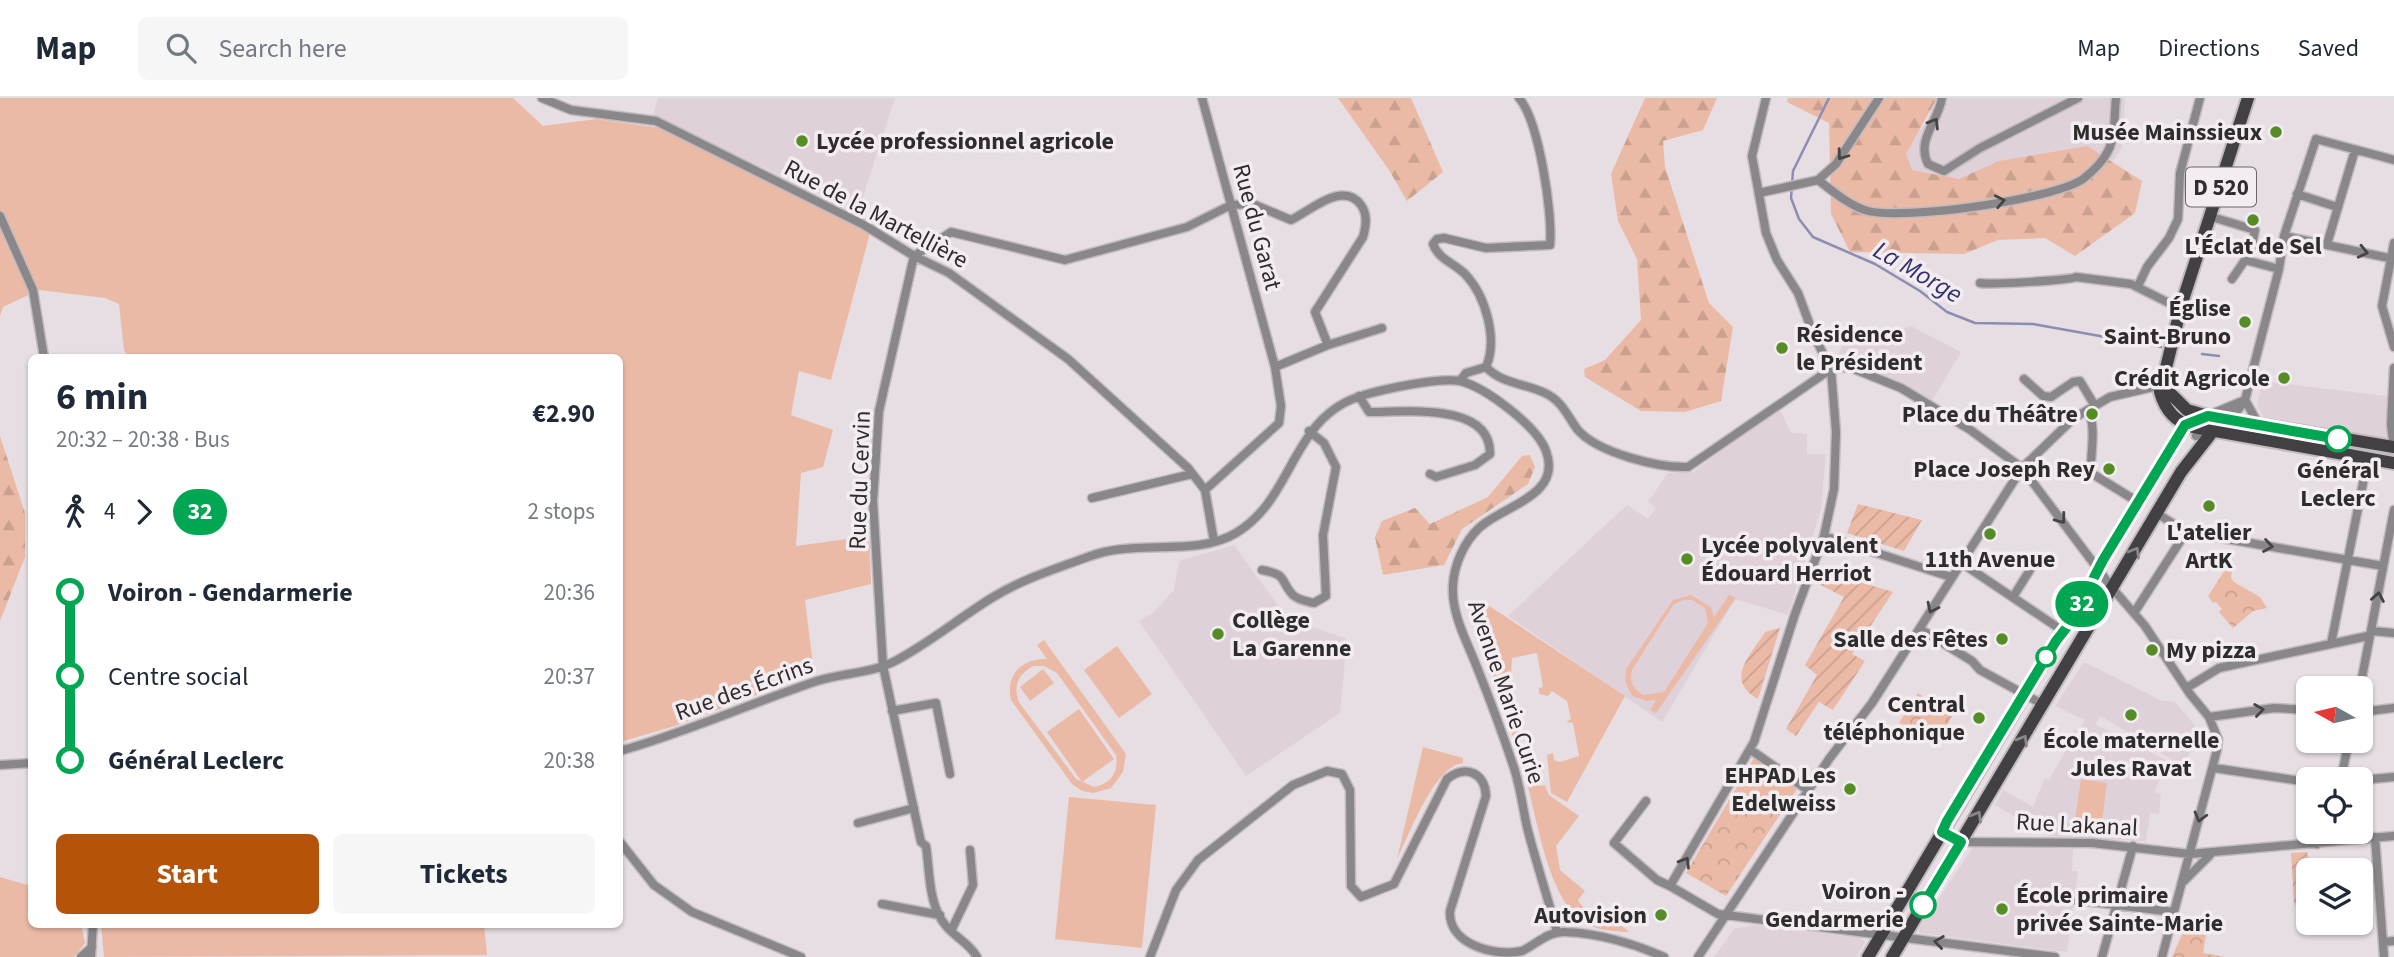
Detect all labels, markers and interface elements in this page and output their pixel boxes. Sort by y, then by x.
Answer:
search box [138,17,628,80]
text: Map [35,25,96,72]
icon: search [162,29,200,67]
text: Search here [218,30,347,67]
text: Map [2077,31,2120,66]
text: Directions [2158,31,2260,66]
text: Saved [2298,31,2359,66]
place label: Musée Mainssieux [2072,115,2262,150]
one-way arrow [1926,117,1939,130]
place label: Lycée professionnel agricole [816,124,1114,159]
marker: Musée Mainssieux [2268,124,2284,140]
marker: Lycée professionnel agricole [794,133,810,149]
one-way arrow [1838,147,1850,160]
street label: Rue de la Martellière [778,151,974,277]
street label: Rue du Garat [1223,160,1291,294]
road number: D 520 [2186,167,2256,206]
one-way arrow [1994,194,2006,209]
marker: L'Éclat de Sel [2245,212,2261,228]
place label: L'Éclat de Sel [2184,229,2322,264]
water label: La Morge [1867,232,1969,312]
one-way arrow [2357,244,2369,258]
place label: Église Saint-Bruno [2104,291,2231,354]
marker: Église Saint-Bruno [2237,314,2253,330]
place label: Résidence le Président [1796,317,1923,380]
marker: Résidence le Président [1774,340,1790,356]
place label: Crédit Agricole [2114,361,2270,396]
text: 6 min [56,370,148,424]
marker: Crédit Agricole [2276,370,2292,386]
text: €2.90 [532,395,595,432]
place label: Place du Théâtre [1902,397,2078,432]
marker: Place du Théâtre [2084,406,2100,422]
street label: Rue du Cervin [840,410,880,550]
text: 20:32 – 20:38 · Bus [56,423,230,456]
marker: Général Leclerc [2325,426,2351,452]
place label: Place Joseph Rey [1913,452,2095,487]
place label: Général Leclerc [2297,453,2379,516]
marker: Place Joseph Rey [2101,461,2117,477]
icon: walk [56,493,94,531]
icon: forward [125,493,163,531]
text: 32 [187,494,213,529]
text: 4 [104,495,115,528]
text: 2 stops [528,495,595,528]
marker: L'atelier ArtK [2201,498,2217,514]
one-way arrow [2052,511,2065,524]
place label: L'atelier ArtK [2166,515,2252,578]
marker: 11th Avenue [1982,526,1998,542]
place label: Lycée polyvalent Édouard Herriot [1701,528,1878,591]
one-way arrow [2262,538,2274,553]
place label: 11th Avenue [1925,542,2055,577]
one-way arrow [2127,546,2140,559]
marker: Lycée polyvalent Édouard Herriot [1679,551,1695,567]
text: Voiron - Gendarmerie [108,574,353,611]
text: 20:36 [544,576,595,609]
line badge: 32 [2050,581,2114,627]
text: 32 [2069,586,2095,621]
one-way arrow [2369,591,2384,603]
street label: Avenue Marie Curie [1458,596,1554,788]
one-way arrow [1926,601,1940,613]
place label: Collège La Garenne [1232,603,1351,666]
place label: Salle des Fêtes [1833,622,1988,657]
marker: Collège La Garenne [1210,626,1226,642]
marker: Salle des Fêtes [1994,631,2010,647]
place label: My pizza [2166,633,2256,668]
marker: My pizza [2144,642,2160,658]
unlabelled marker [2036,647,2056,667]
street label: Rue des Écrins [670,648,818,730]
text: Centre social [108,658,249,695]
text: 20:37 [544,660,595,693]
north arrow [2296,676,2373,752]
map controls [2296,676,2373,935]
place label: Central téléphonique [1824,687,1965,750]
one-way arrow [2253,703,2264,718]
marker: École maternelle Jules Ravat [2123,707,2139,723]
marker: Central téléphonique [1971,710,1987,726]
place label: École maternelle Jules Ravat [2043,723,2219,786]
one-way arrow [2014,735,2027,748]
text: Général Leclerc [108,742,284,779]
text: 20:38 [544,744,595,777]
place label: EHPAD Les Edelweiss [1724,758,1836,821]
button: locate [2296,767,2373,844]
marker: EHPAD Les Edelweiss [1842,781,1858,797]
street label: Rue Lakanal [2015,804,2139,846]
one-way arrow [1969,810,1982,823]
one-way arrow [2194,811,2209,823]
button: Start [56,834,319,914]
button: Tickets [333,834,595,914]
one-way arrow [1676,856,1689,869]
button: layers [2296,858,2373,935]
place label: Voiron - Gendarmerie [1765,874,1904,937]
place label: École primaire privée Sainte-Marie [2016,878,2223,941]
marker: Voiron - Gendarmerie [1910,892,1936,918]
place label: Autovision [1533,898,1647,933]
marker: École primaire privée Sainte-Marie [1994,901,2010,917]
marker: Autovision [1653,907,1669,923]
one-way arrow [1933,934,1945,949]

